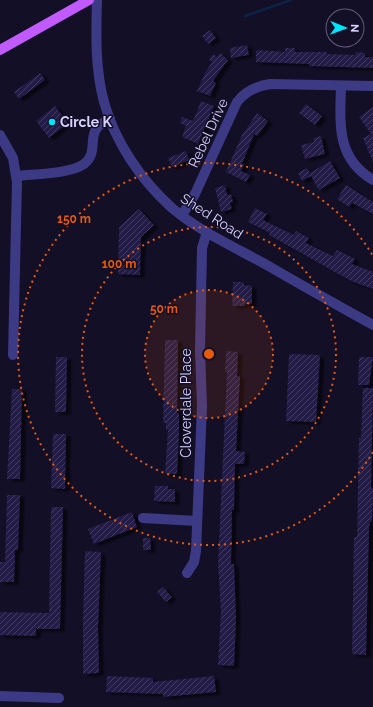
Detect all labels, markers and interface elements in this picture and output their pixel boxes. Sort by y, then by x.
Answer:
north arrow [325,8,365,48]
text: N [348,24,361,32]
street label: Rebel Drive [185,96,231,170]
place label: Circle K [60,114,113,130]
marker: Circle K [47,117,57,127]
street label: Shed Road [178,190,246,242]
text: 150 m [57,212,91,226]
text: 100 m [102,257,136,271]
text: 50 m [150,302,178,316]
centre of rings [202,347,216,361]
street label: Cloverdale Place [178,348,194,458]

